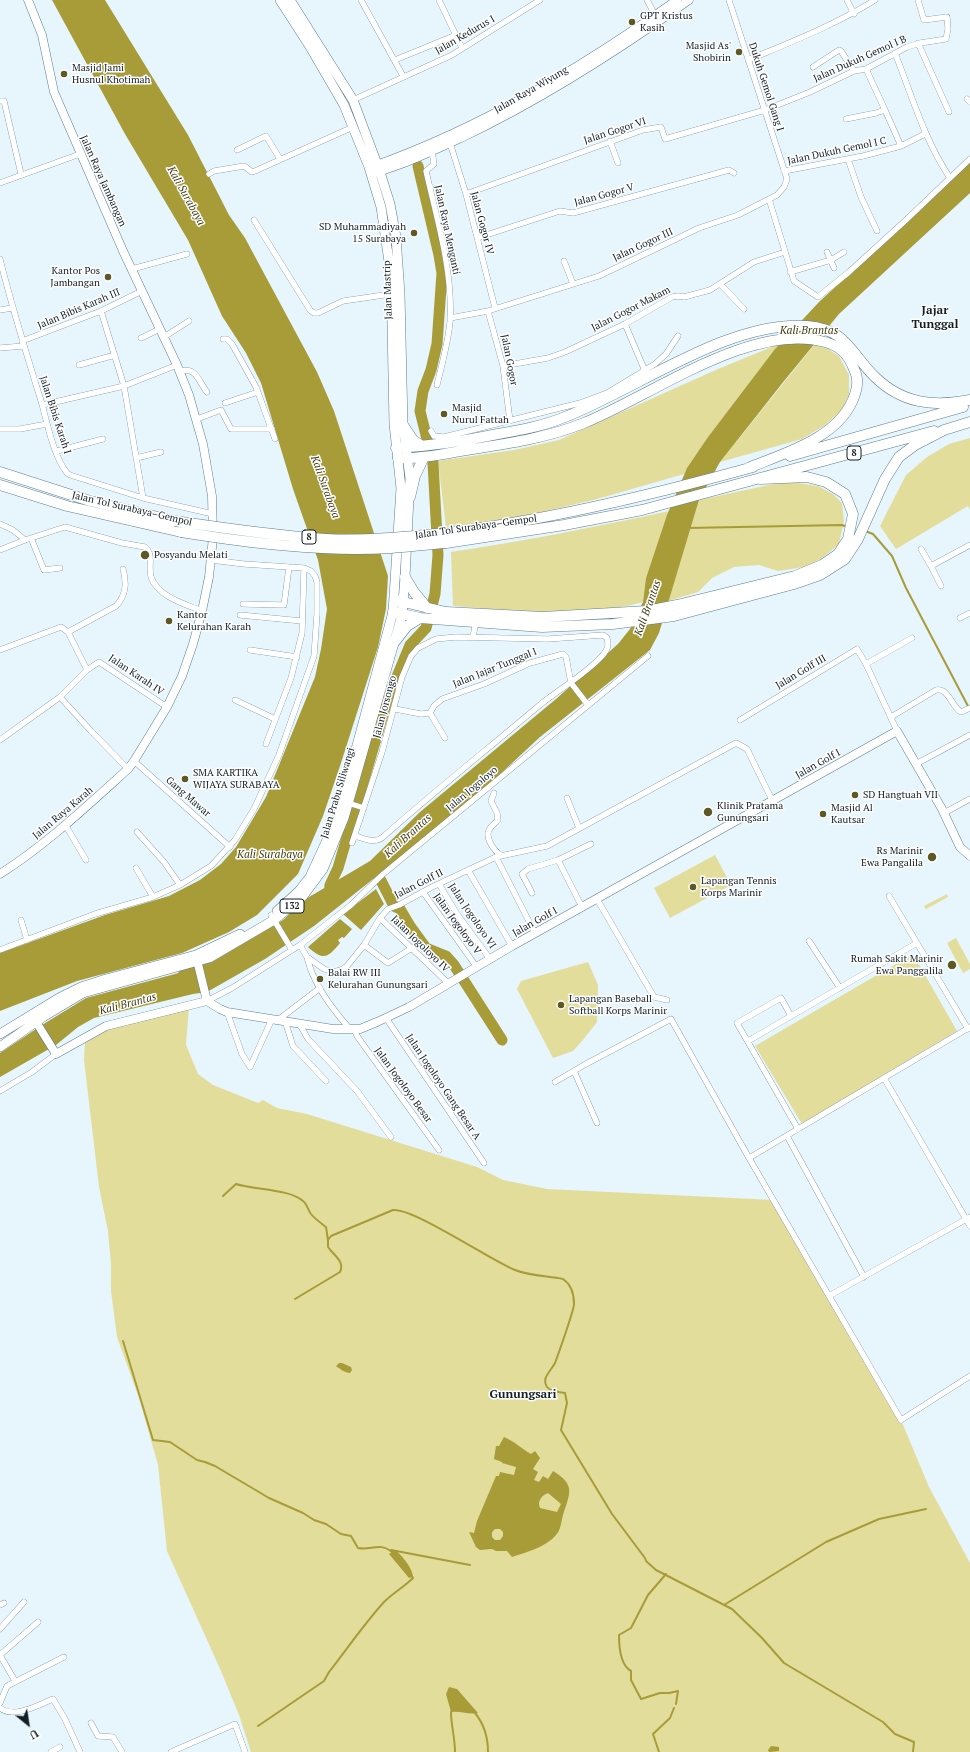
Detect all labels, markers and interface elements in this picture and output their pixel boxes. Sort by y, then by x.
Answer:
place label: GPT Kristus Kasih [640,10,693,34]
street label: Jalan Kedurus I [433,13,497,57]
marker: GPT Kristus Kasih [627,17,637,27]
street label: Jalan Dukuh Gemol I B [812,33,908,85]
place label: Masjid As' Shobirin [686,40,731,64]
street label: Dukuh Gemol Gang I [746,41,786,133]
marker: Masjid As' Shobirin [734,47,744,57]
place label: Masjid Jami Husnul Khotimah [72,62,150,86]
street label: Jalan Raya Wiyung [492,64,570,116]
marker: Masjid Jami Husnul Khotimah [59,69,69,79]
street label: Jalan Gogor VI [582,115,648,147]
street label: Jalan Raya Jambangan [77,134,129,228]
street label: Jalan Dukuh Gemol I C [786,135,888,167]
water label: Kali Surabaya [164,164,208,228]
street label: Jalan Gogor V [573,181,635,209]
street label: Jalan Raya Menganti [432,184,462,276]
street label: Jalan Gogor IV [468,190,496,256]
place label: SD Muhammadiyah 15 Surabaya [319,221,406,244]
street label: Jalan Gogor III [611,226,675,264]
marker: SD Muhammadiyah 15 Surabaya [409,228,419,238]
street label: Jalan Mastrip [381,260,395,320]
place label: Kantor Pos Jambangan [50,265,100,288]
marker: Kantor Pos Jambangan [103,272,113,282]
street label: Jalan Gogor Makam [590,284,672,334]
street label: Jalan Bibis Karah III [36,286,122,332]
district label: Jajar Tunggal [911,304,959,332]
water label: Kali Brantas [780,324,838,338]
street label: Jalan Gogor [498,333,520,387]
street label: Jalan Bibis Karah I [37,374,73,456]
place label: Masjid Nurul Fattah [452,402,509,426]
marker: Masjid Nurul Fattah [439,409,449,419]
road number: 8 [847,446,861,460]
water label: Kali Surabaya [308,454,342,520]
street label: Jalan Tol Surabaya–Gempol [71,489,193,529]
street label: Jalan Tol Surabaya–Gempol [414,512,538,542]
road number: 8 [302,530,316,544]
marker: Posyandu Melati [139,549,151,561]
place label: Posyandu Melati [154,549,228,561]
water label: Kali Brantas [632,578,664,638]
place label: Kantor Kelurahan Karah [177,609,251,632]
marker: Kantor Kelurahan Karah [164,616,174,626]
street label: Jalan Jajar Tunggal I [451,646,539,690]
street label: Jalan Karah IV [106,652,166,698]
street label: Jalan Golf III [774,652,828,692]
street label: Jalan Jorsongo [371,674,399,740]
street label: Jalan Prabu Siliwangi [318,746,358,840]
street label: Jalan Golf I [793,747,843,781]
street label: Jalan Jogoloyo [444,764,500,814]
place label: SMA KARTIKA WIJAYA SURABAYA [193,767,280,790]
street label: Gang Mawar [163,774,213,820]
marker: SMA KARTIKA WIJAYA SURABAYA [180,774,190,784]
street label: Jalan Raya Karah [30,784,96,842]
place label: SD Hangtuah VII [863,789,938,801]
marker: SD Hangtuah VII [850,790,860,800]
place label: Klinik Pratama Gunungsari [717,800,783,824]
place label: Masjid Al Kautsar [831,802,873,826]
marker: Klinik Pratama Gunungsari [702,806,714,818]
marker: Masjid Al Kautsar [818,809,828,819]
water label: Kali Brantas [382,812,434,860]
place label: Rs Marinir Ewa Pangalila [861,845,923,868]
water label: Kali Surabaya [237,848,303,862]
marker: Rs Marinir Ewa Pangalila [926,851,938,863]
street label: Jalan Golf II [393,867,445,901]
place label: Lapangan Tennis Korps Marinir [701,875,777,898]
street label: Jalan Jogoloyo VI [446,881,498,951]
marker: Lapangan Tennis Korps Marinir [688,882,698,892]
street label: Jalan Jogoloyo V [431,891,483,957]
road number: 132 [280,899,304,913]
street label: Jalan Golf I [510,905,560,939]
street label: Jalan Jogoloyo IV [388,913,452,975]
place label: Rumah Sakit Marinir Ewa Panggalila [851,953,943,976]
marker: Rumah Sakit Marinir Ewa Panggalila [946,959,958,971]
place label: Balai RW III Kelurahan Gunungsari [328,967,428,990]
marker: Balai RW III Kelurahan Gunungsari [315,974,325,984]
water label: Kali Brantas [98,990,158,1018]
place label: Lapangan Baseball Softball Korps Marinir [569,993,667,1016]
marker: Lapangan Baseball Softball Korps Marinir [556,1000,566,1010]
street label: Jalan Jogoloyo Gang Besar A [403,1032,483,1142]
street label: Jalan Jogoloyo Besar [372,1045,434,1125]
district label: Gunungsari [490,1388,556,1402]
north arrow [8,1704,48,1744]
text: U [27,1726,41,1742]

